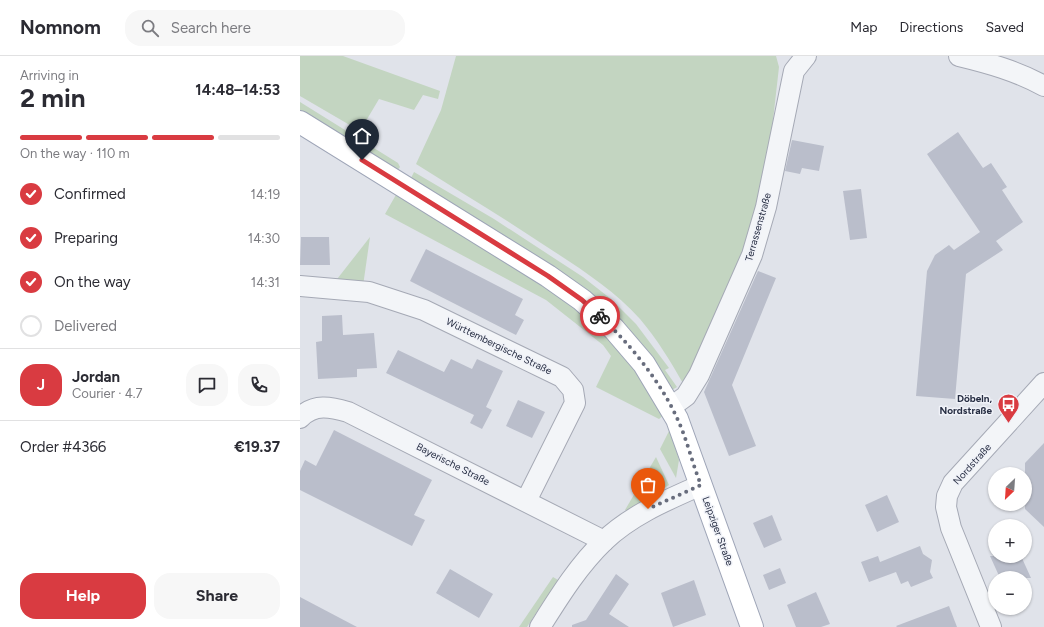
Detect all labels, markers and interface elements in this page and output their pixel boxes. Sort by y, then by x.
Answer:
search box [125,10,405,46]
text: Nomnom [20,16,101,39]
icon: search [139,17,161,39]
text: Search here [171,19,251,37]
text: Map [850,19,878,36]
text: Directions [900,19,963,36]
text: Saved [985,19,1024,36]
text: Arriving in [20,68,79,83]
text: 14:48–14:53 [195,81,280,99]
text: 2 min [20,82,86,114]
pin [345,119,379,160]
icon: home [351,125,373,147]
text: On the way · 110 m [20,146,130,161]
icon: check [20,183,42,205]
text: Confirmed [54,185,126,203]
text: 14:19 [251,187,280,202]
street label: Terrassenstraße [742,191,774,263]
icon: check [20,227,42,249]
text: Preparing [54,229,118,247]
text: 14:30 [248,231,280,246]
icon: check [20,271,42,293]
text: On the way [54,273,131,291]
text: 14:31 [251,275,280,290]
courier [580,296,620,336]
icon: bike [589,305,611,327]
street label: Württembergische Straße [444,315,554,378]
text: Delivered [54,317,117,335]
button: chat [186,364,228,406]
button: phone [238,364,280,406]
text: Jordan [72,368,120,386]
text: J [37,376,45,394]
text: Courier · 4.7 [72,386,143,401]
bus stop icon: Döbeln, Nordstraße [995,391,1021,424]
place label: Döbeln, Nordstraße [940,392,992,417]
text: Order #4366 [20,438,106,456]
text: €19.37 [234,438,280,456]
street label: Bayerische Straße [414,440,492,488]
street label: Nordstraße [950,440,994,487]
north arrow [988,467,1032,511]
map controls [988,467,1032,615]
pin [631,468,665,509]
icon: bag [637,474,659,496]
street label: Leipziger Straße [699,495,737,568]
button: + [988,519,1032,563]
button: − [988,571,1032,615]
button: Help [20,573,146,619]
button: Share [154,573,280,619]

